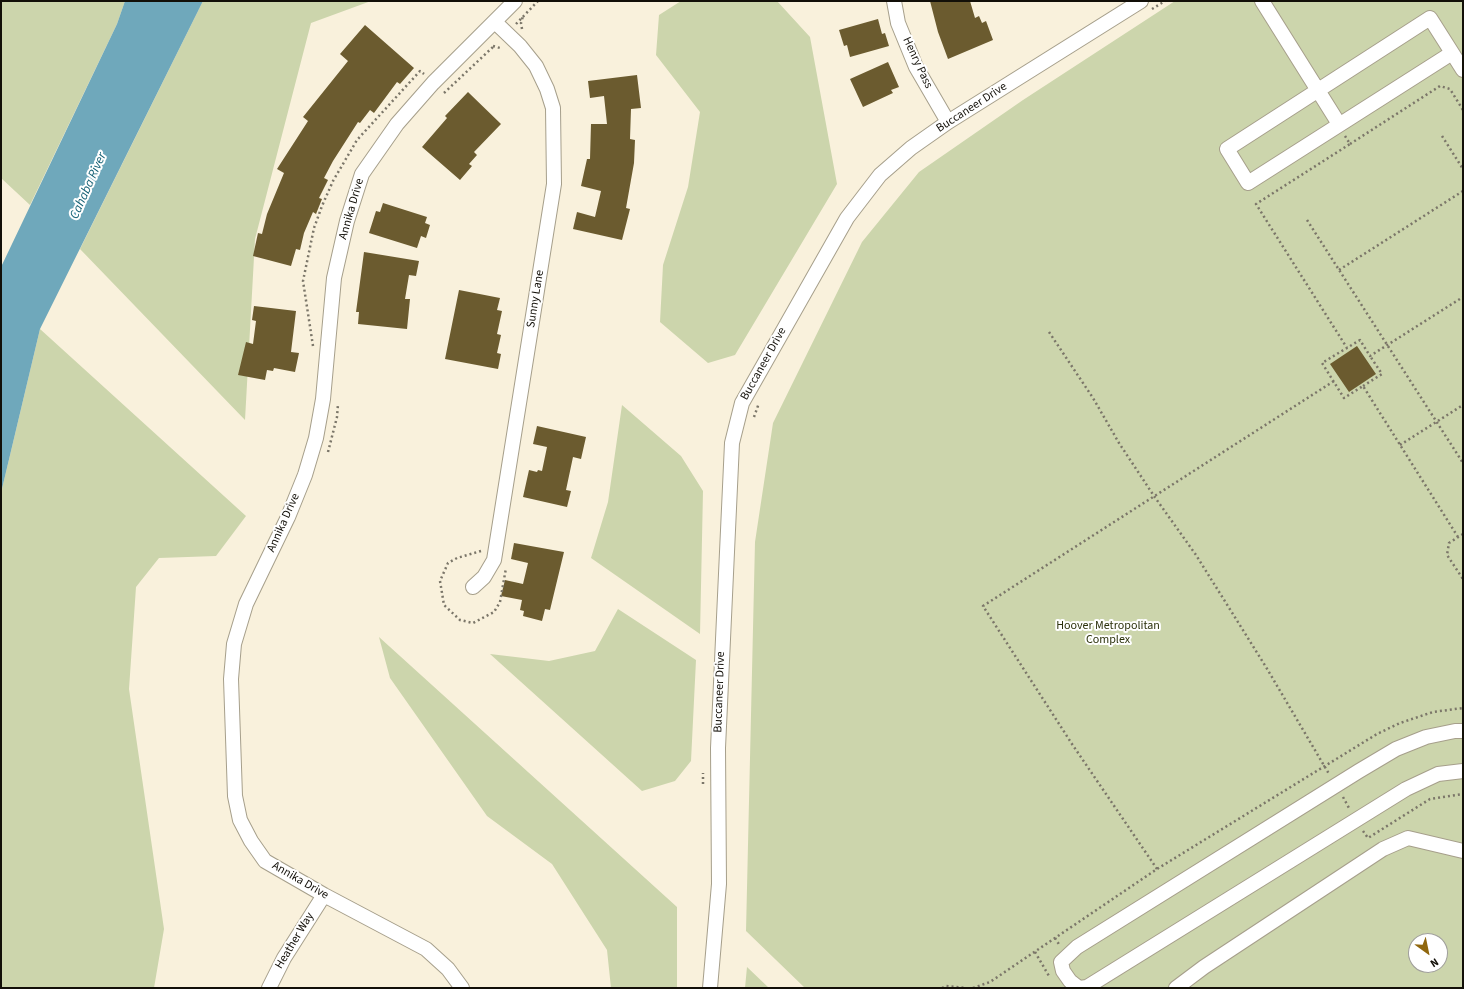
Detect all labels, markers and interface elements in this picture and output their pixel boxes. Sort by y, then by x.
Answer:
street label: Henry Pass [899,35,935,91]
street label: Buccaneer Drive [934,80,1010,136]
water label: Cahaba River [67,150,111,222]
street label: Annika Drive [336,177,368,241]
street label: Sunny Lane [524,269,548,329]
street label: Buccaneer Drive [738,325,790,403]
street label: Annika Drive [265,491,303,555]
park label: Hoover Metropolitan Complex [1056,619,1160,647]
street label: Buccaneer Drive [711,651,729,733]
street label: Annika Drive [269,859,331,903]
street label: Heather Way [272,910,318,972]
north arrow [1408,933,1448,973]
text: N [1427,954,1441,971]

